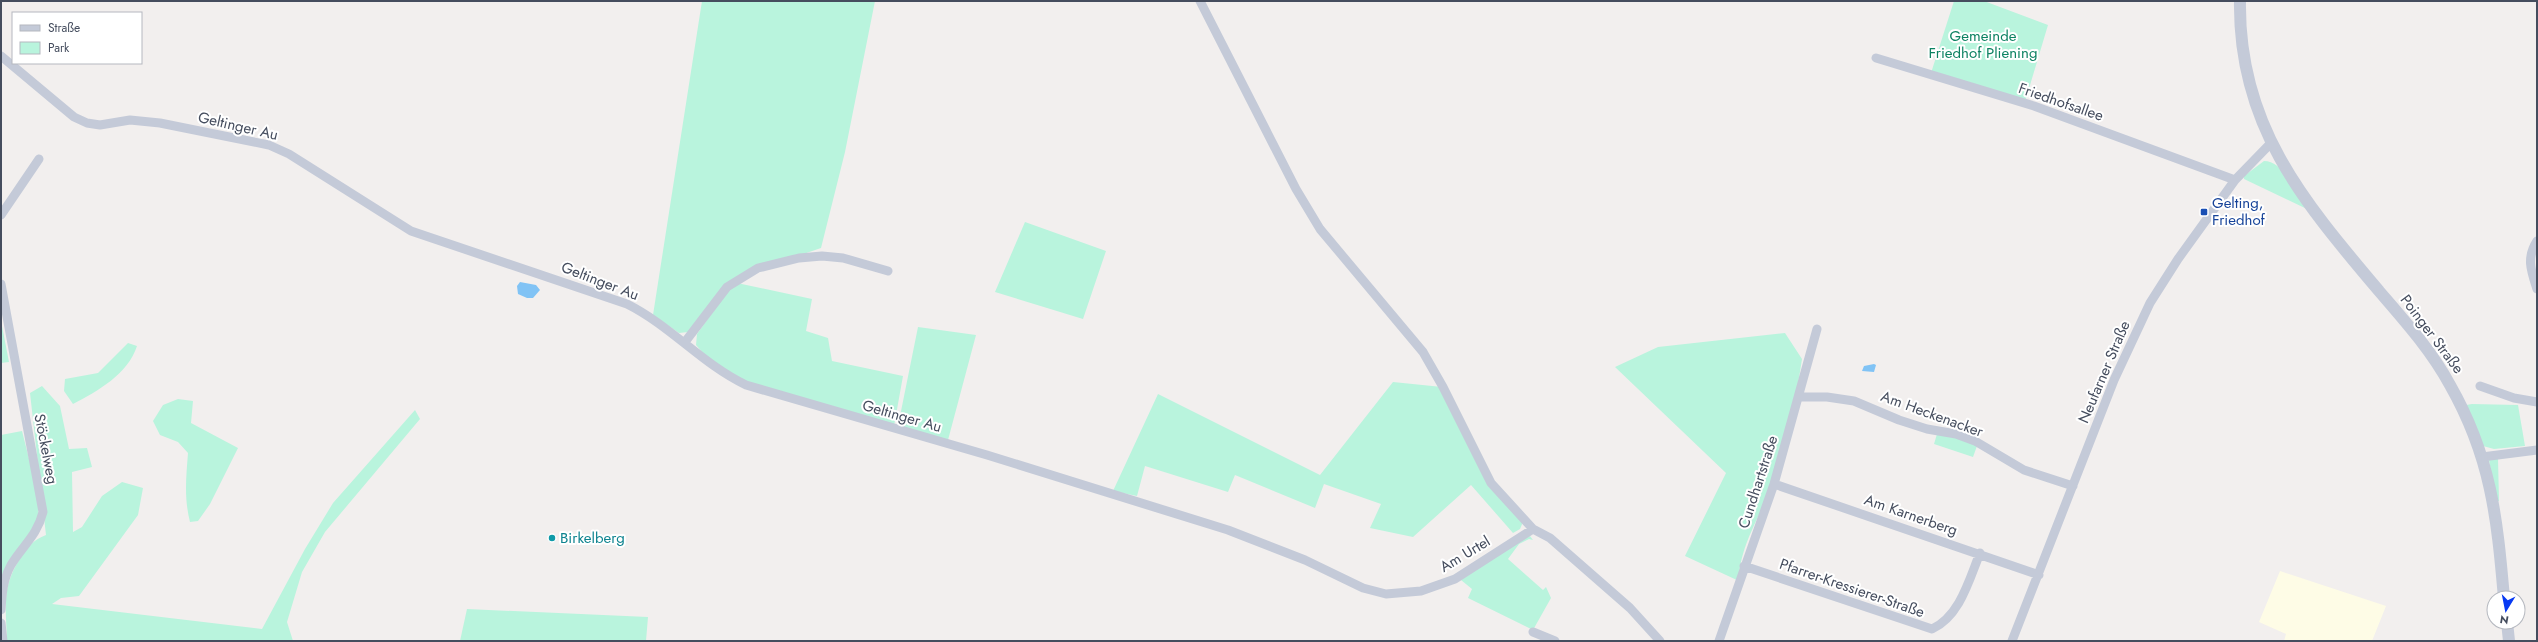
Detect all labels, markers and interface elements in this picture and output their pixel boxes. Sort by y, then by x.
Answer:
legend [12,12,142,64]
text: Straße [48,19,80,37]
park label: Gemeinde Friedhof Pliening [1929,25,2037,64]
text: Park [48,39,70,57]
street label: Friedhofsallee [2016,77,2107,127]
street label: Geltinger Au [196,106,280,146]
place label: Gelting, Friedhof [2212,192,2266,231]
marker: Gelting, Friedhof [2199,207,2209,217]
street label: Geltinger Au [558,256,642,306]
street label: Poinger Straße [2395,290,2469,378]
street label: Neufarner Straße [2072,317,2136,427]
street label: Am Heckenacker [1878,385,1987,443]
street label: Geltinger Au [860,394,944,438]
street label: Stöckelweg [28,412,64,486]
street label: Cundhartstraße [1733,432,1783,531]
street label: Am Karnerberg [1861,489,1961,541]
place label: Birkelberg [560,527,625,549]
street label: Am Urtel [1436,530,1494,578]
marker: Birkelberg [547,533,557,543]
street label: Pfarrer-Kressierer-Straße [1777,553,1928,623]
north arrow [2486,590,2526,630]
text: N [2499,611,2510,628]

